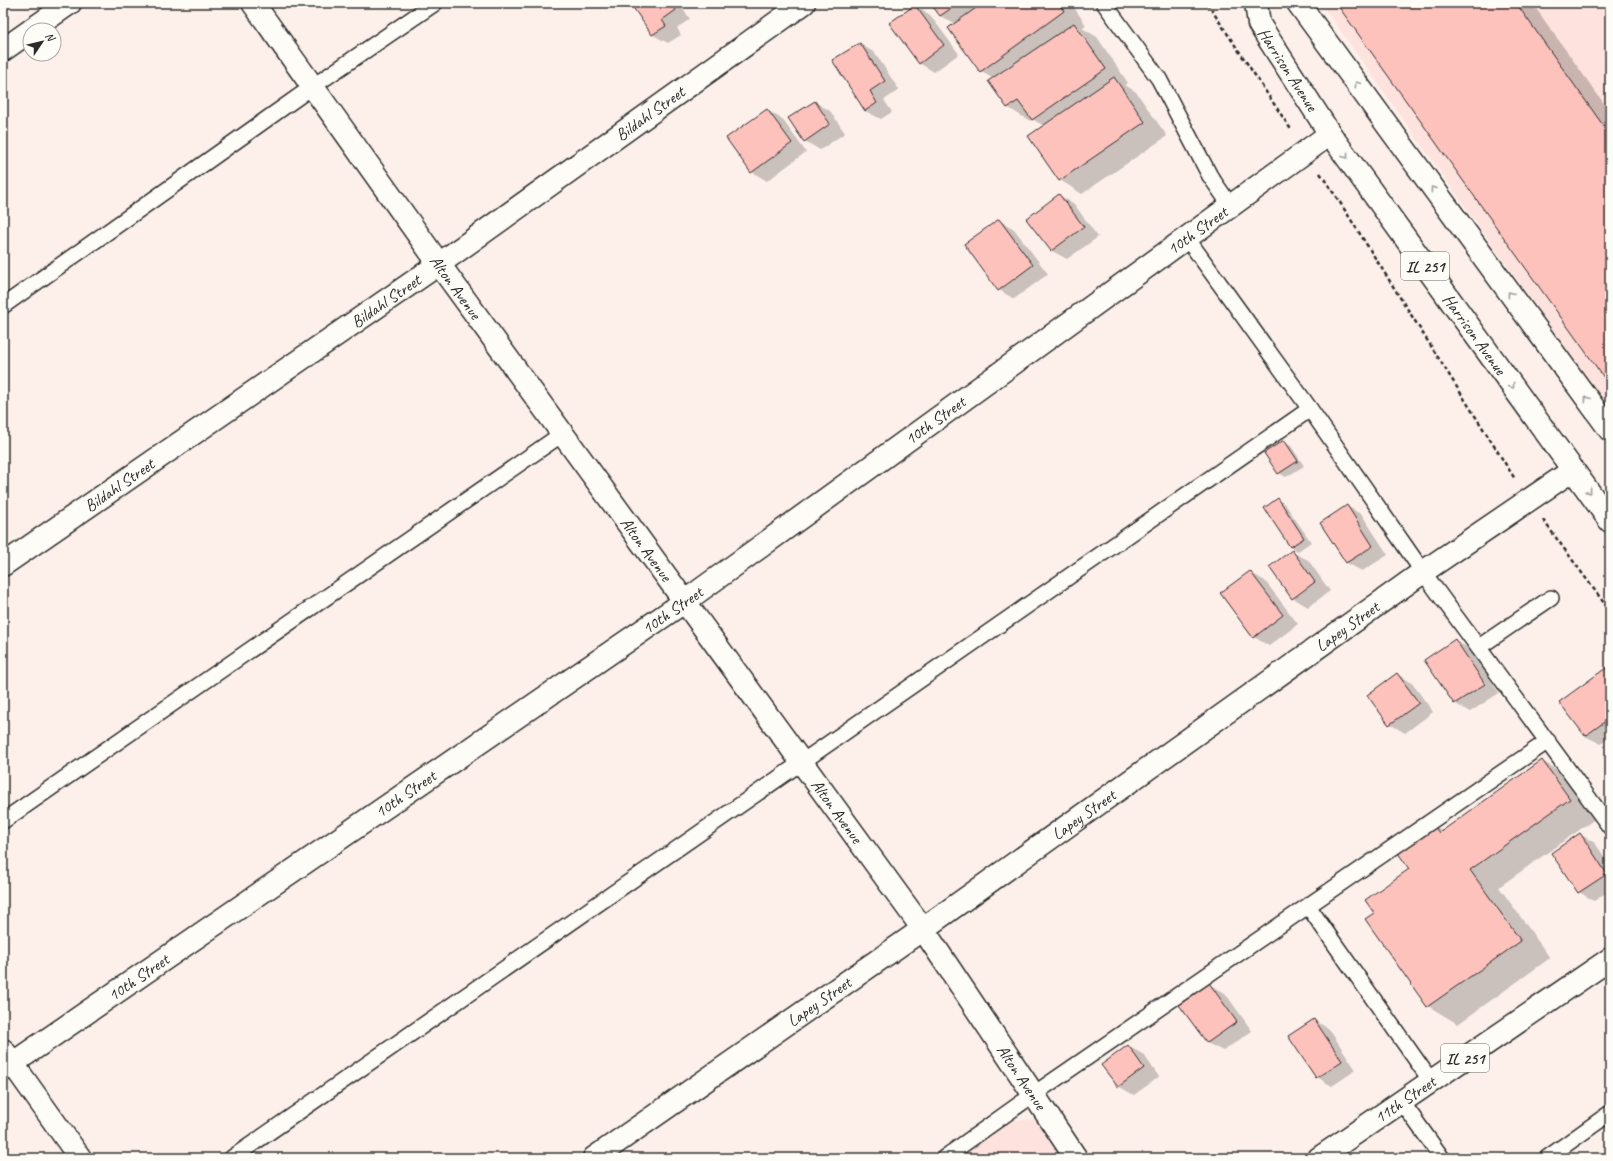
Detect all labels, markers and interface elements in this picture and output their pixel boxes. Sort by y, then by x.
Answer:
north arrow [22,22,62,62]
street label: Harrison Avenue [1253,24,1323,116]
text: N [43,29,59,45]
street label: Bildahl Street [611,80,691,145]
one-way arrow [1355,81,1362,88]
one-way arrow [1341,151,1348,158]
one-way arrow [1431,186,1438,193]
street label: 10th Street [1163,200,1234,260]
street label: Alton Avenue [425,251,487,325]
road number: IL 251 [1401,252,1449,280]
street label: Bildahl Street [347,269,427,333]
street label: Harrison Avenue [1438,290,1512,380]
one-way arrow [1508,291,1515,298]
one-way arrow [1507,382,1515,389]
street label: 10th Street [901,390,971,450]
one-way arrow [1585,396,1592,403]
street label: Bildahl Street [80,453,160,517]
one-way arrow [1584,487,1591,494]
street label: Alton Avenue [616,513,677,587]
street label: 10th Street [638,581,709,639]
street label: Lapey Street [1311,595,1385,656]
street label: 10th Street [371,764,442,822]
street label: Alton Avenue [806,775,868,849]
street label: Lapey Street [1048,784,1122,845]
street label: 10th Street [104,948,175,1006]
street label: Lapey Street [783,971,857,1031]
street label: Alton Avenue [992,1041,1052,1115]
road number: IL 251 [1441,1044,1489,1072]
street label: 11th Street [1371,1070,1442,1128]

